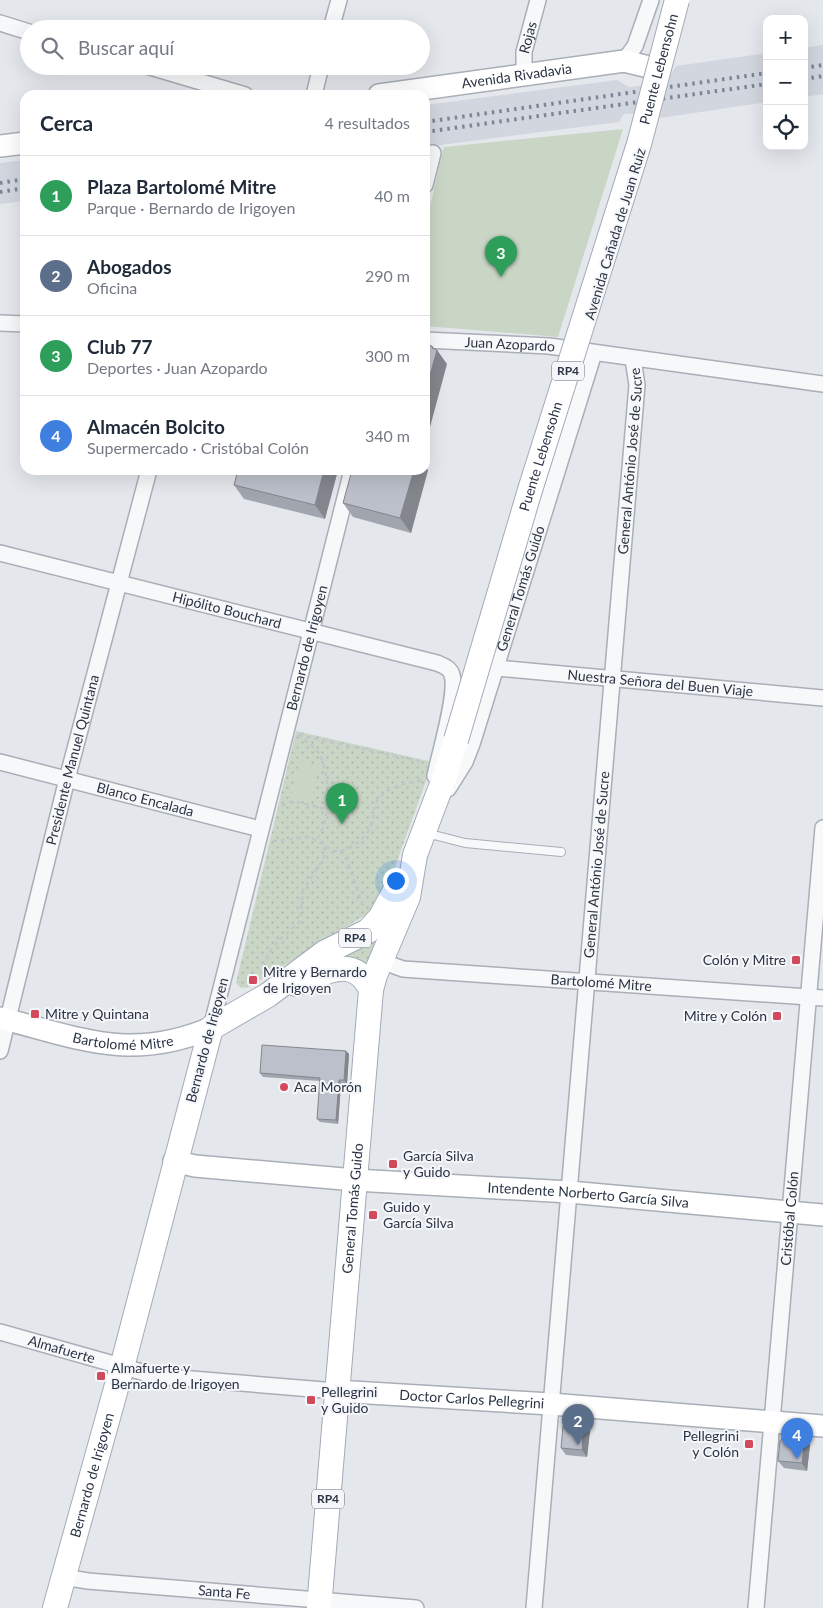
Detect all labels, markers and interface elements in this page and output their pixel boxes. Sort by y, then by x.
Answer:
street label: Puente Lebensohn [636,12,681,126]
map controls [763,15,808,150]
button: + [763,15,808,60]
street label: Rojas [515,19,540,55]
search box [20,20,430,75]
icon: search [38,34,66,62]
text: Buscar aquí [78,36,174,59]
street label: Avenida Rivadavia [460,59,573,91]
button: − [763,60,808,105]
button: locate [763,105,808,150]
text: Cerca [40,110,93,135]
text: 4 resultados [324,113,410,132]
street label: Avenida Cañada de Juan Ruiz [580,146,649,322]
text: Plaza Bartolomé Mitre [87,175,276,198]
text: 1 [51,186,61,205]
text: 40 m [374,186,410,205]
text: Parque · Bernardo de Irigoyen [87,198,295,217]
pin: 3 [485,236,517,277]
text: Abogados [87,255,172,278]
text: 2 [51,266,61,285]
text: 290 m [365,266,410,285]
text: Oficina [87,278,137,297]
street label: Juan Azopardo [464,333,556,355]
text: Club 77 [87,335,152,358]
text: 3 [51,346,61,365]
text: 300 m [365,346,410,365]
text: Deportes · Juan Azopardo [87,358,268,377]
road number: RP4 [552,362,584,381]
street label: General António José de Sucre [614,367,645,555]
street label: Puente Lebensohn [515,399,565,513]
text: Almacén Bolcito [87,415,225,438]
text: 4 [51,426,61,445]
text: 340 m [365,426,410,445]
text: Supermercado · Cristóbal Colón [87,438,309,457]
street label: General Tomás Guido [492,523,548,654]
street label: Bernardo de Irigoyen [283,583,331,712]
street label: Hipólito Bouchard [171,588,283,632]
street label: Nuestra Señora del Buen Viaje [567,666,754,700]
street label: Presidente Manuel Quintana [42,673,102,847]
street label: General António José de Sucre [580,771,612,959]
street label: Blanco Encalada [95,778,196,820]
pin: 1 [326,783,358,824]
your location [383,868,409,894]
road number: RP4 [339,928,371,948]
place label: Colón y Mitre [703,951,786,968]
marker: Colón y Mitre [790,954,802,966]
place label: Mitre y Bernardo de Irigoyen [263,963,367,996]
street label: Bartolomé Mitre [550,970,652,994]
marker: Mitre y Bernardo de Irigoyen [247,974,259,986]
street label: Bernardo de Irigoyen [182,976,231,1104]
place label: Mitre y Quintana [45,1005,149,1022]
place label: Mitre y Colón [684,1007,767,1024]
marker: Mitre y Quintana [29,1008,41,1020]
marker: Mitre y Colón [771,1010,783,1022]
street label: Bartolomé Mitre [71,1028,175,1053]
place label: Aca Morón [294,1078,362,1095]
marker: Aca Morón [278,1081,290,1093]
street label: General Tomás Guido [338,1142,366,1274]
place label: García Silva y Guido [403,1147,474,1180]
marker: García Silva y Guido [387,1158,399,1170]
street label: Cristóbal Colón [776,1170,801,1266]
street label: Intendente Norberto García Silva [487,1178,690,1211]
place label: Guido y García Silva [383,1198,454,1231]
marker: Guido y García Silva [367,1209,379,1221]
street label: Almafuerte [26,1331,97,1366]
place label: Almafuerte y Bernardo de Irigoyen [111,1359,240,1392]
marker: Almafuerte y Bernardo de Irigoyen [95,1370,107,1382]
place label: Pellegrini y Guido [321,1383,377,1416]
street label: Doctor Carlos Pellegrini [399,1386,545,1412]
marker: Pellegrini y Guido [305,1394,317,1406]
pin: 2 [562,1404,594,1445]
street label: Bernardo de Irigoyen [66,1411,117,1539]
pin: 4 [781,1418,813,1459]
place label: Pellegrini y Colón [683,1427,739,1460]
marker: Pellegrini y Colón [743,1438,755,1450]
road number: RP4 [312,1490,344,1508]
street label: Santa Fe [197,1581,251,1602]

